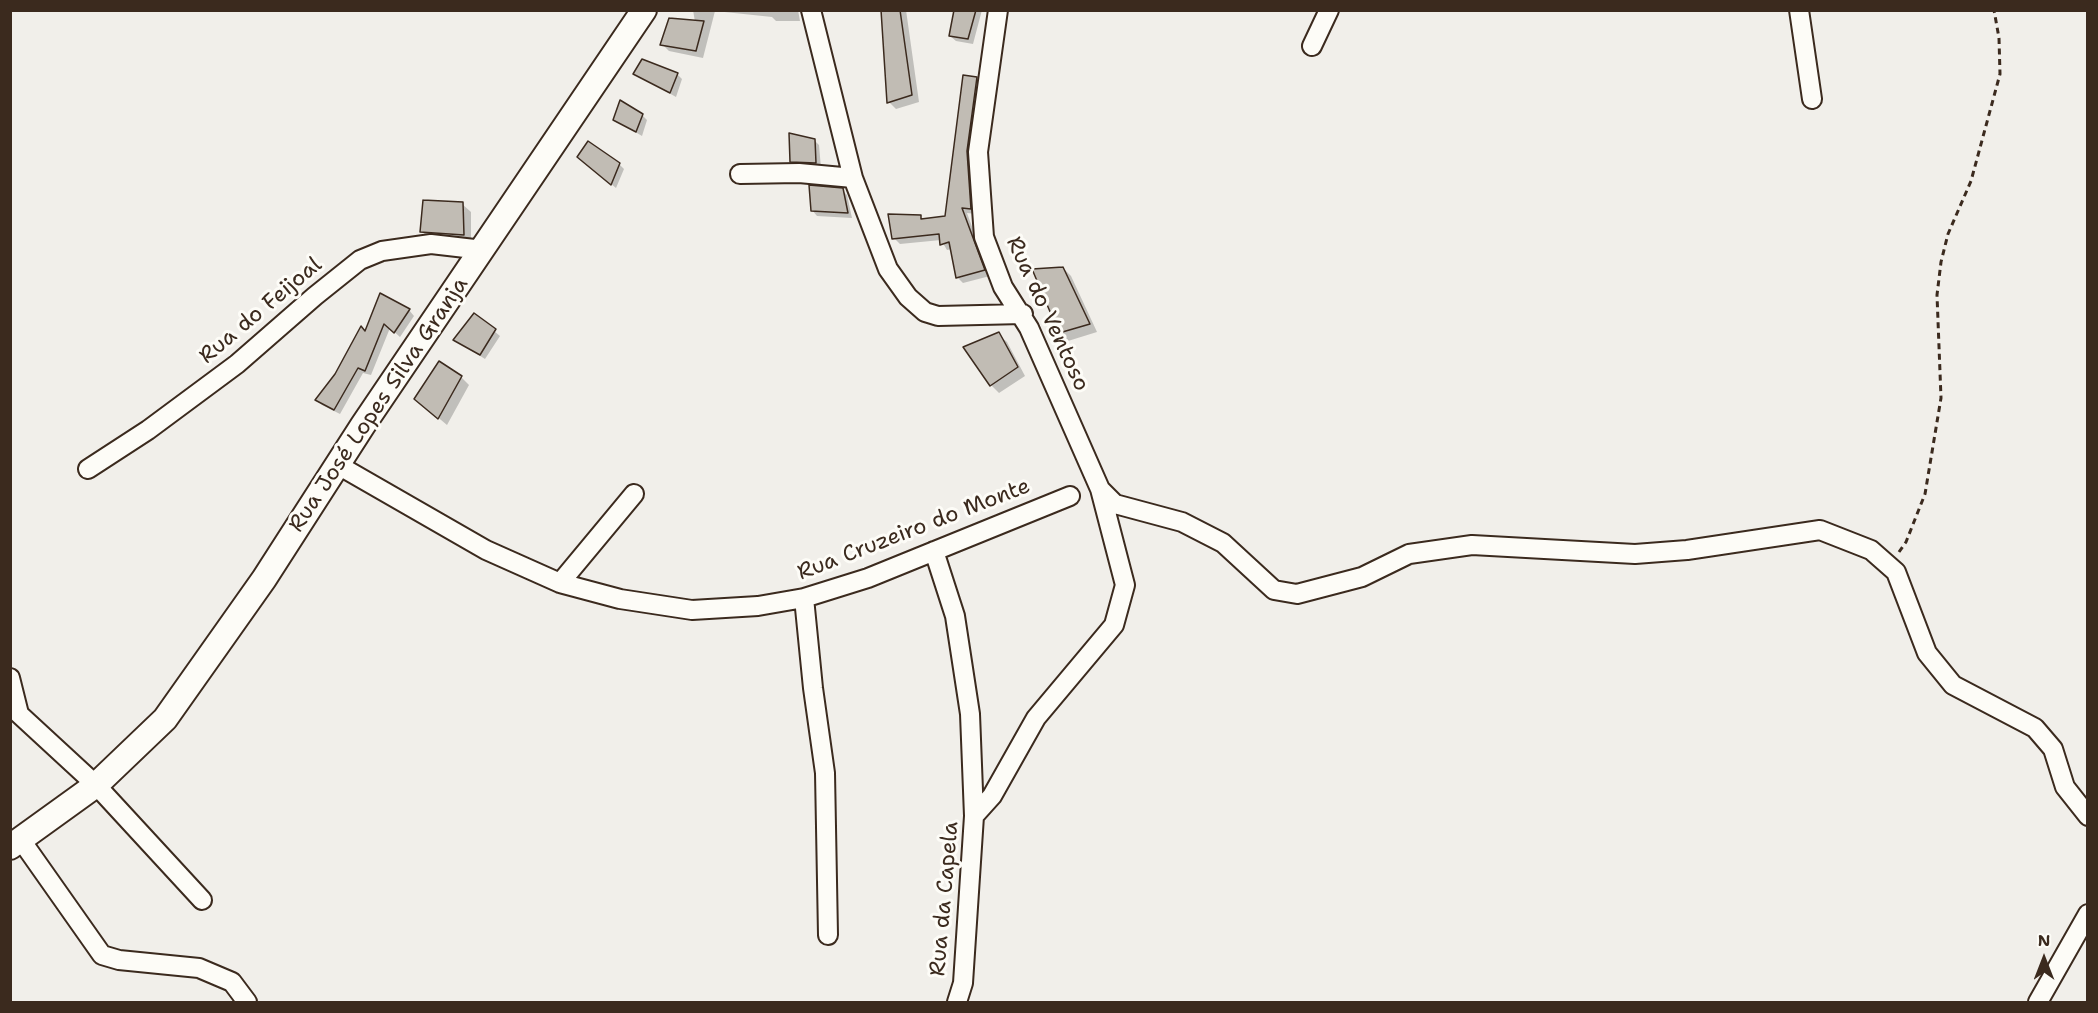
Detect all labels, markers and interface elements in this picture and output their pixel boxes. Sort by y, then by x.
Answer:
street label: Rua do Ventoso [1000,233,1094,395]
street label: Rua do Feijoal [194,252,328,370]
street label: Rua José Lopes Silva Granja [284,273,474,537]
street label: Rua Cruzeiro do Monte [794,473,1034,587]
street label: Rua da Capela [925,821,965,977]
north arrow [2014,929,2074,989]
text: N [2038,930,2050,951]

